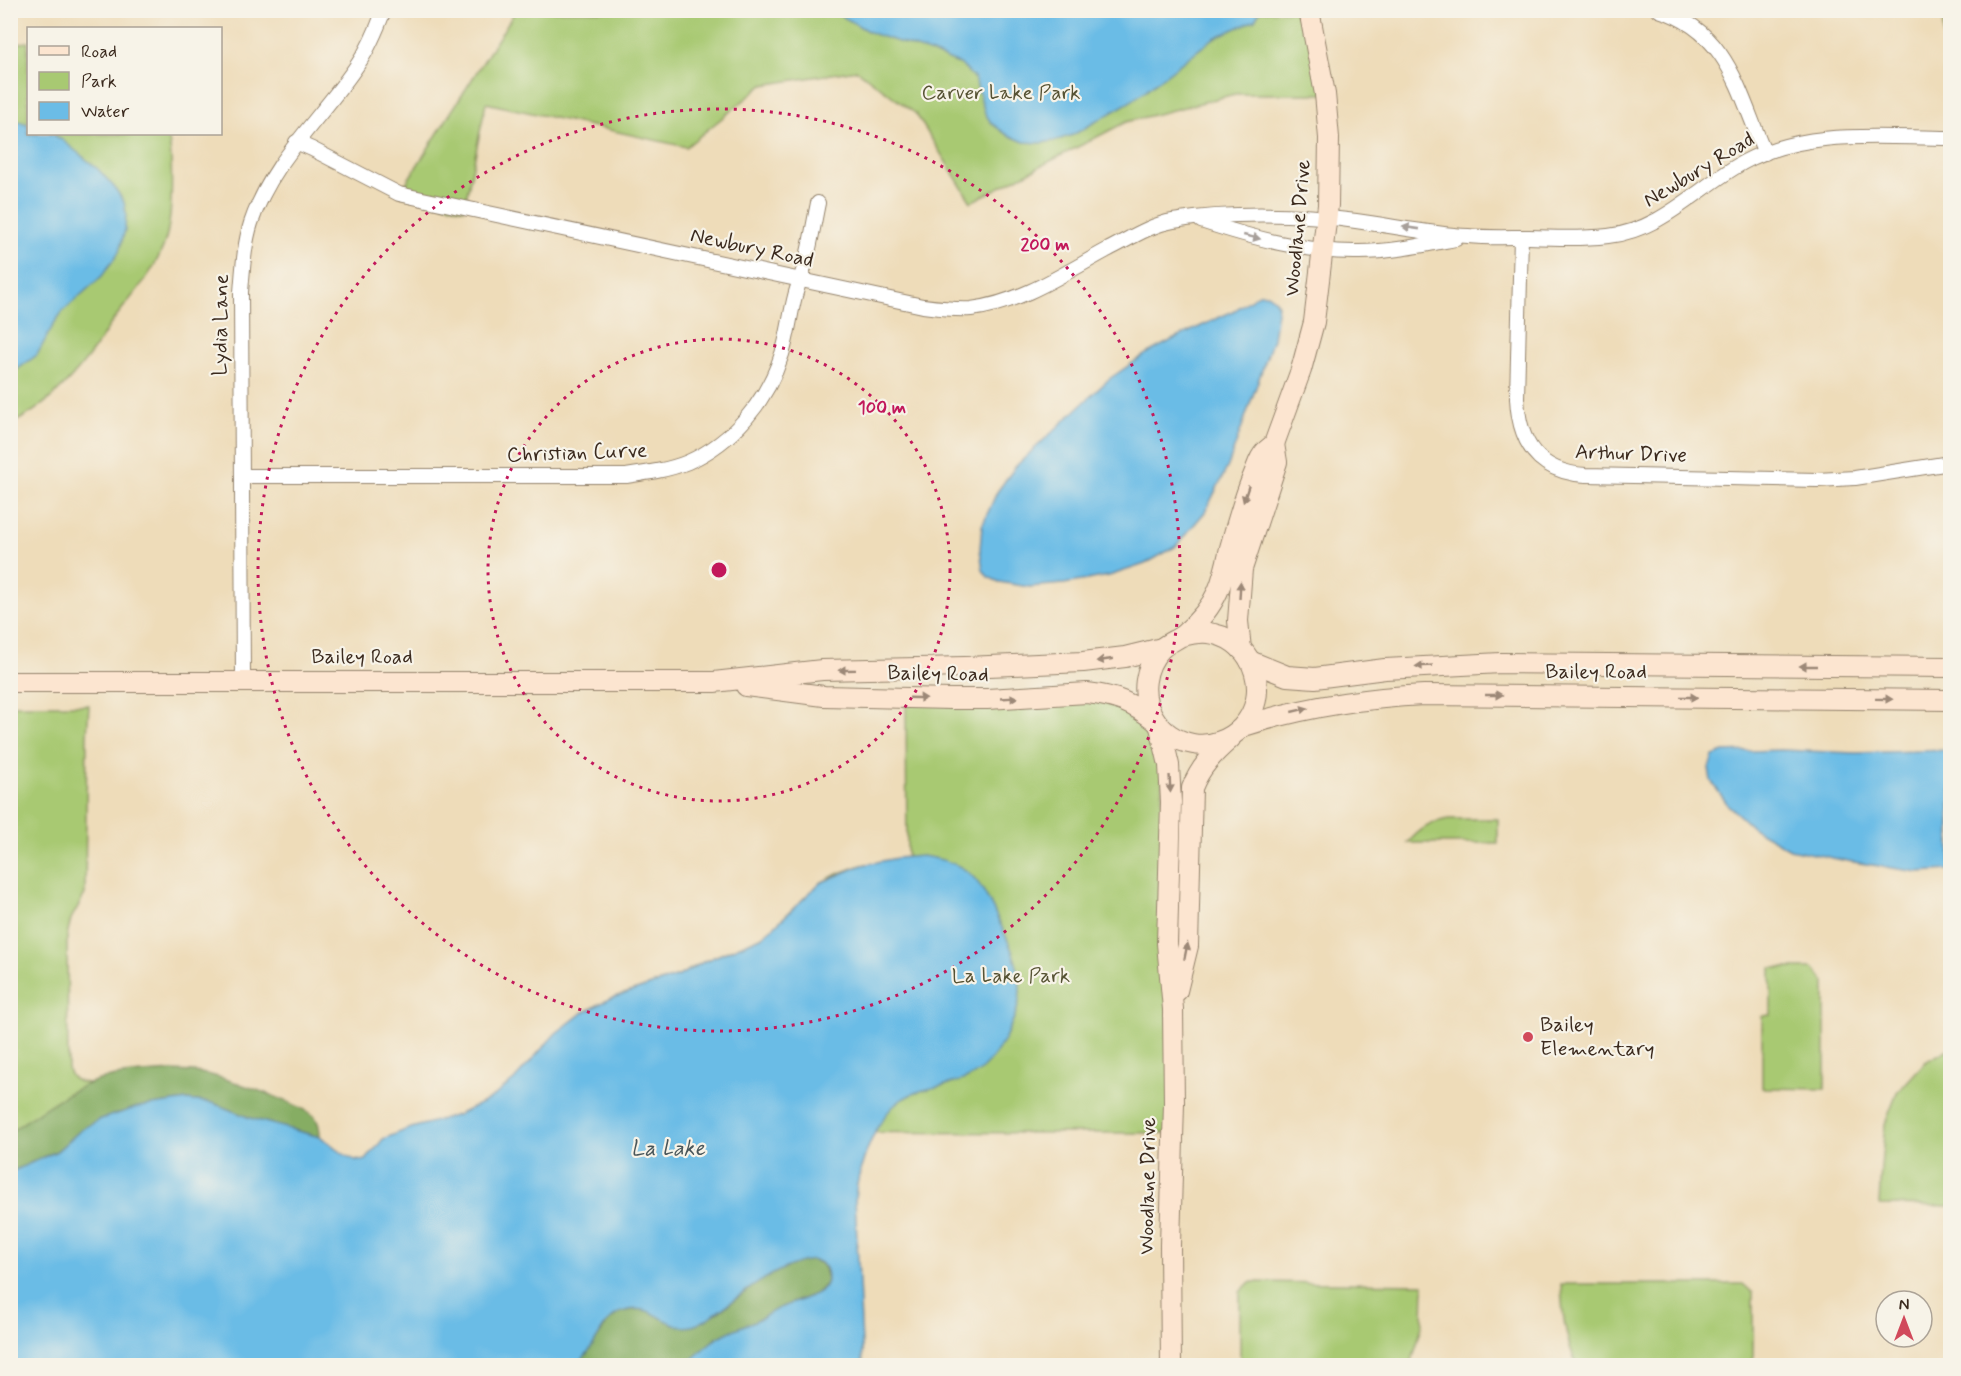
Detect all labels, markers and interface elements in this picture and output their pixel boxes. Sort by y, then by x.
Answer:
legend [27,27,222,135]
text: Road [81,40,117,64]
text: Park [81,70,117,94]
park label: Carver Lake Park [921,79,1081,107]
text: Water [81,100,130,124]
street label: Newbury Road [1638,126,1760,214]
street label: Woodlane Drive [1278,158,1318,298]
street label: Newbury Road [688,221,816,275]
one-way arrow [1401,224,1420,233]
text: 200 m [1020,233,1070,257]
one-way arrow [1242,233,1261,242]
street label: Lydia Lane [206,274,236,376]
text: 100 m [858,396,906,420]
street label: Christian Curve [506,437,648,469]
street label: Arthur Drive [1574,438,1688,470]
one-way arrow [1241,485,1251,503]
centre of rings [709,560,729,580]
one-way arrow [1235,581,1244,600]
street label: Bailey Road [311,643,413,671]
one-way arrow [1095,655,1114,664]
street label: Bailey Road [1545,658,1647,686]
street label: Bailey Road [887,659,989,689]
one-way arrow [1415,661,1434,670]
one-way arrow [1799,661,1818,671]
one-way arrow [838,665,857,674]
one-way arrow [1484,690,1503,700]
one-way arrow [1679,692,1698,701]
one-way arrow [909,693,928,703]
one-way arrow [1000,693,1019,703]
one-way arrow [1874,694,1893,704]
one-way arrow [1291,705,1309,715]
one-way arrow [1166,775,1175,794]
one-way arrow [1182,942,1191,961]
park label: La Lake Park [952,962,1070,990]
place label: Bailey Elementary [1540,1011,1654,1063]
marker: Bailey Elementary [1521,1030,1535,1044]
street label: Woodlane Drive [1133,1117,1163,1255]
water label: La Lake [631,1135,706,1163]
north arrow [1874,1289,1934,1349]
text: N [1899,1295,1909,1316]

